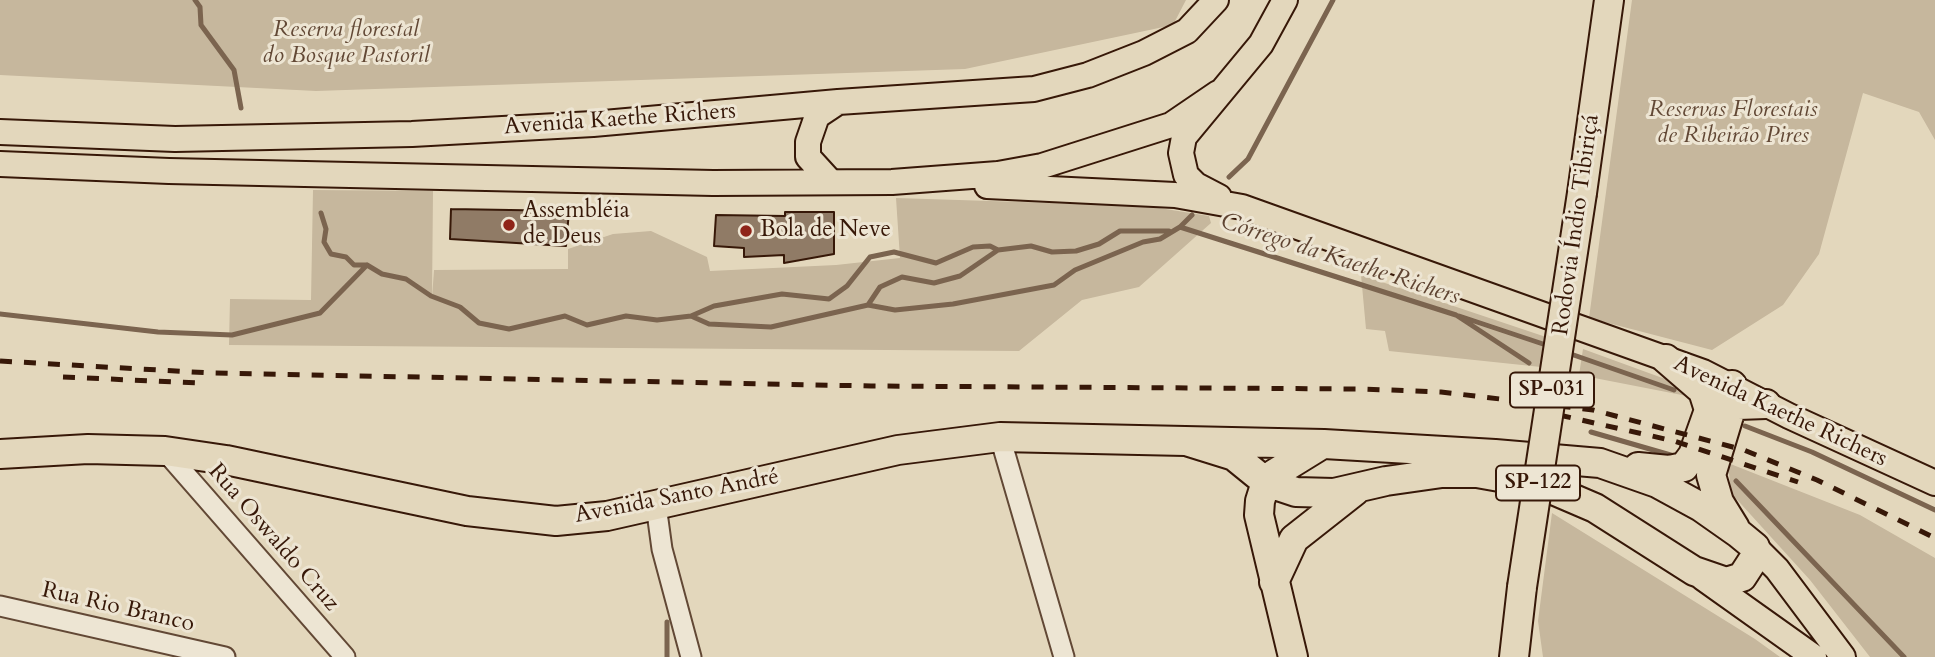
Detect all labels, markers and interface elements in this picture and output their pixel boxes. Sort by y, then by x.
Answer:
park label: Reserva florestal do Bosque Pastoril [262,17,430,71]
park label: Reservas Florestais de Ribeirão Pires [1649,97,1817,151]
street label: Avenida Kaethe Richers [503,98,737,142]
street label: Rodovia Índio Tibiriçá [1548,113,1606,337]
place label: Assembléia de Deus [523,198,630,252]
water label: Córrego da Kaethe Richers [1217,208,1463,312]
marker: Assembléia de Deus [501,217,517,233]
place label: Bola de Neve [760,217,891,245]
marker: Bola de Neve [738,223,754,239]
street label: Avenida Kaethe Richers [1669,350,1891,474]
road number: SP-031 [1510,372,1594,408]
street label: Rua Oswaldo Cruz [202,459,344,617]
street label: Avenida Santo André [573,464,781,530]
road number: SP-122 [1496,466,1580,500]
street label: Rua Rio Branco [39,577,197,639]

